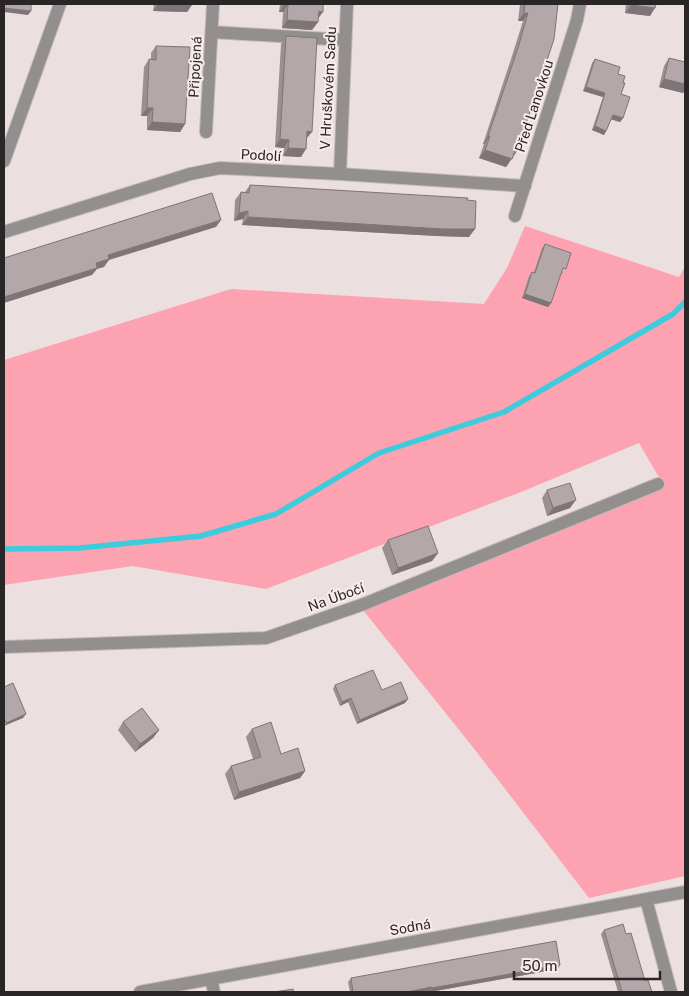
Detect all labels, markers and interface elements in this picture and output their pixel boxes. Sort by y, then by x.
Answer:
street label: V Hruškovém Sadu [317,26,339,150]
street label: Připojená [185,36,205,98]
street label: Před Lanovkou [512,58,556,154]
street label: Podolí [240,146,282,164]
street label: Na Úbočí [305,577,367,615]
street label: Sodná [388,916,432,938]
scale bar [514,948,660,980]
text: 50 m [522,957,557,974]

